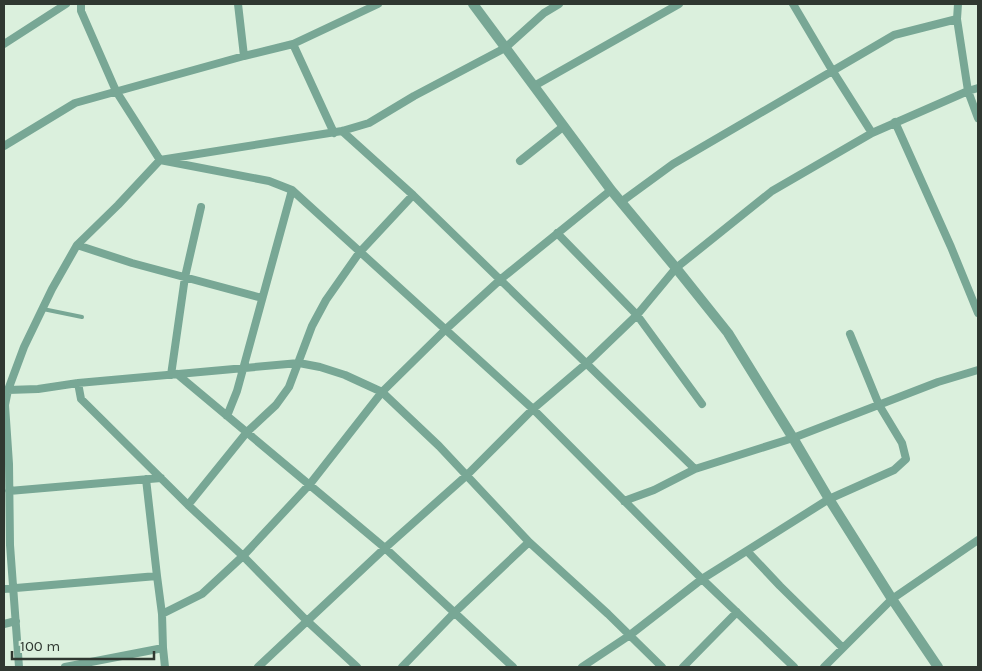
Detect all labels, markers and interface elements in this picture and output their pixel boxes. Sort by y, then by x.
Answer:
scale bar [12,628,155,660]
text: 100 m [20,637,60,655]

